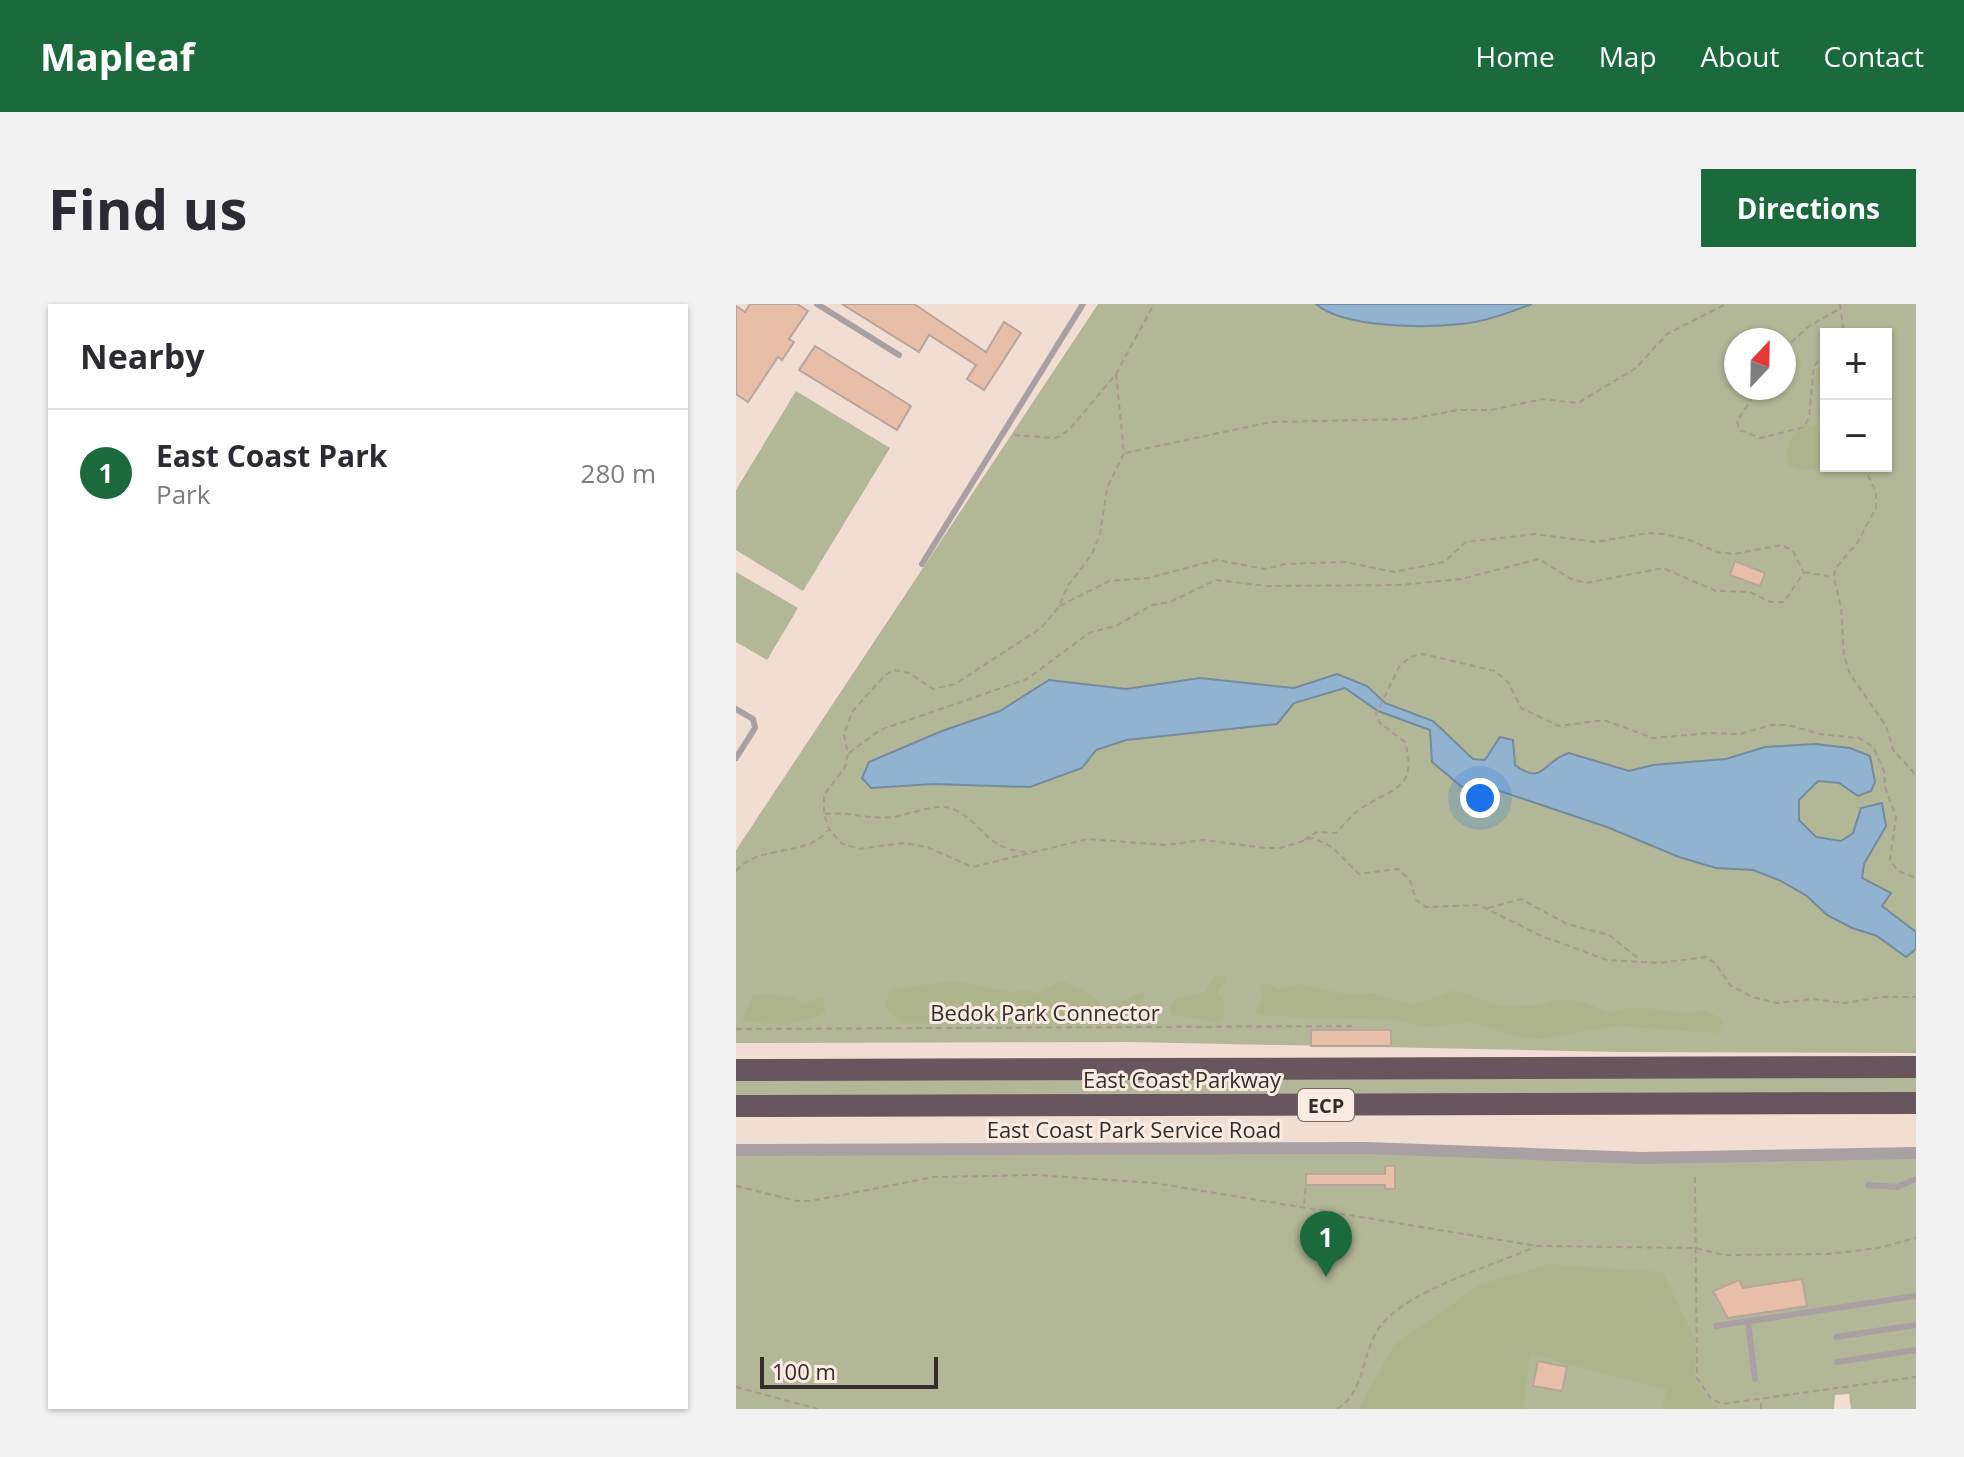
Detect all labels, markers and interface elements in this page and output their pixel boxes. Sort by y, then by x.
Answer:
text: Mapleaf [40,30,195,82]
text: Home [1476,37,1555,75]
text: Map [1599,37,1657,75]
text: About [1701,37,1779,75]
text: Contact [1823,37,1924,75]
button: Directions [1701,169,1916,247]
text: Find us [48,170,247,246]
north arrow [1724,328,1796,400]
map controls [1820,328,1892,472]
button: + [1820,328,1892,400]
text: Nearby [80,333,205,379]
button: − [1820,400,1892,472]
text: East Coast Park [156,435,387,476]
text: 1 [99,455,113,491]
text: 280 m [581,455,656,491]
text: Park [156,476,210,512]
your location [1460,778,1500,818]
street label: Bedok Park Connector [930,997,1160,1027]
street label: East Coast Parkway [1083,1064,1282,1094]
road number: ECP [1298,1089,1354,1121]
street label: East Coast Park Service Road [987,1114,1281,1144]
pin: 1 [1300,1211,1352,1277]
scale bar [760,1353,938,1389]
text: 100 m [772,1356,836,1386]

